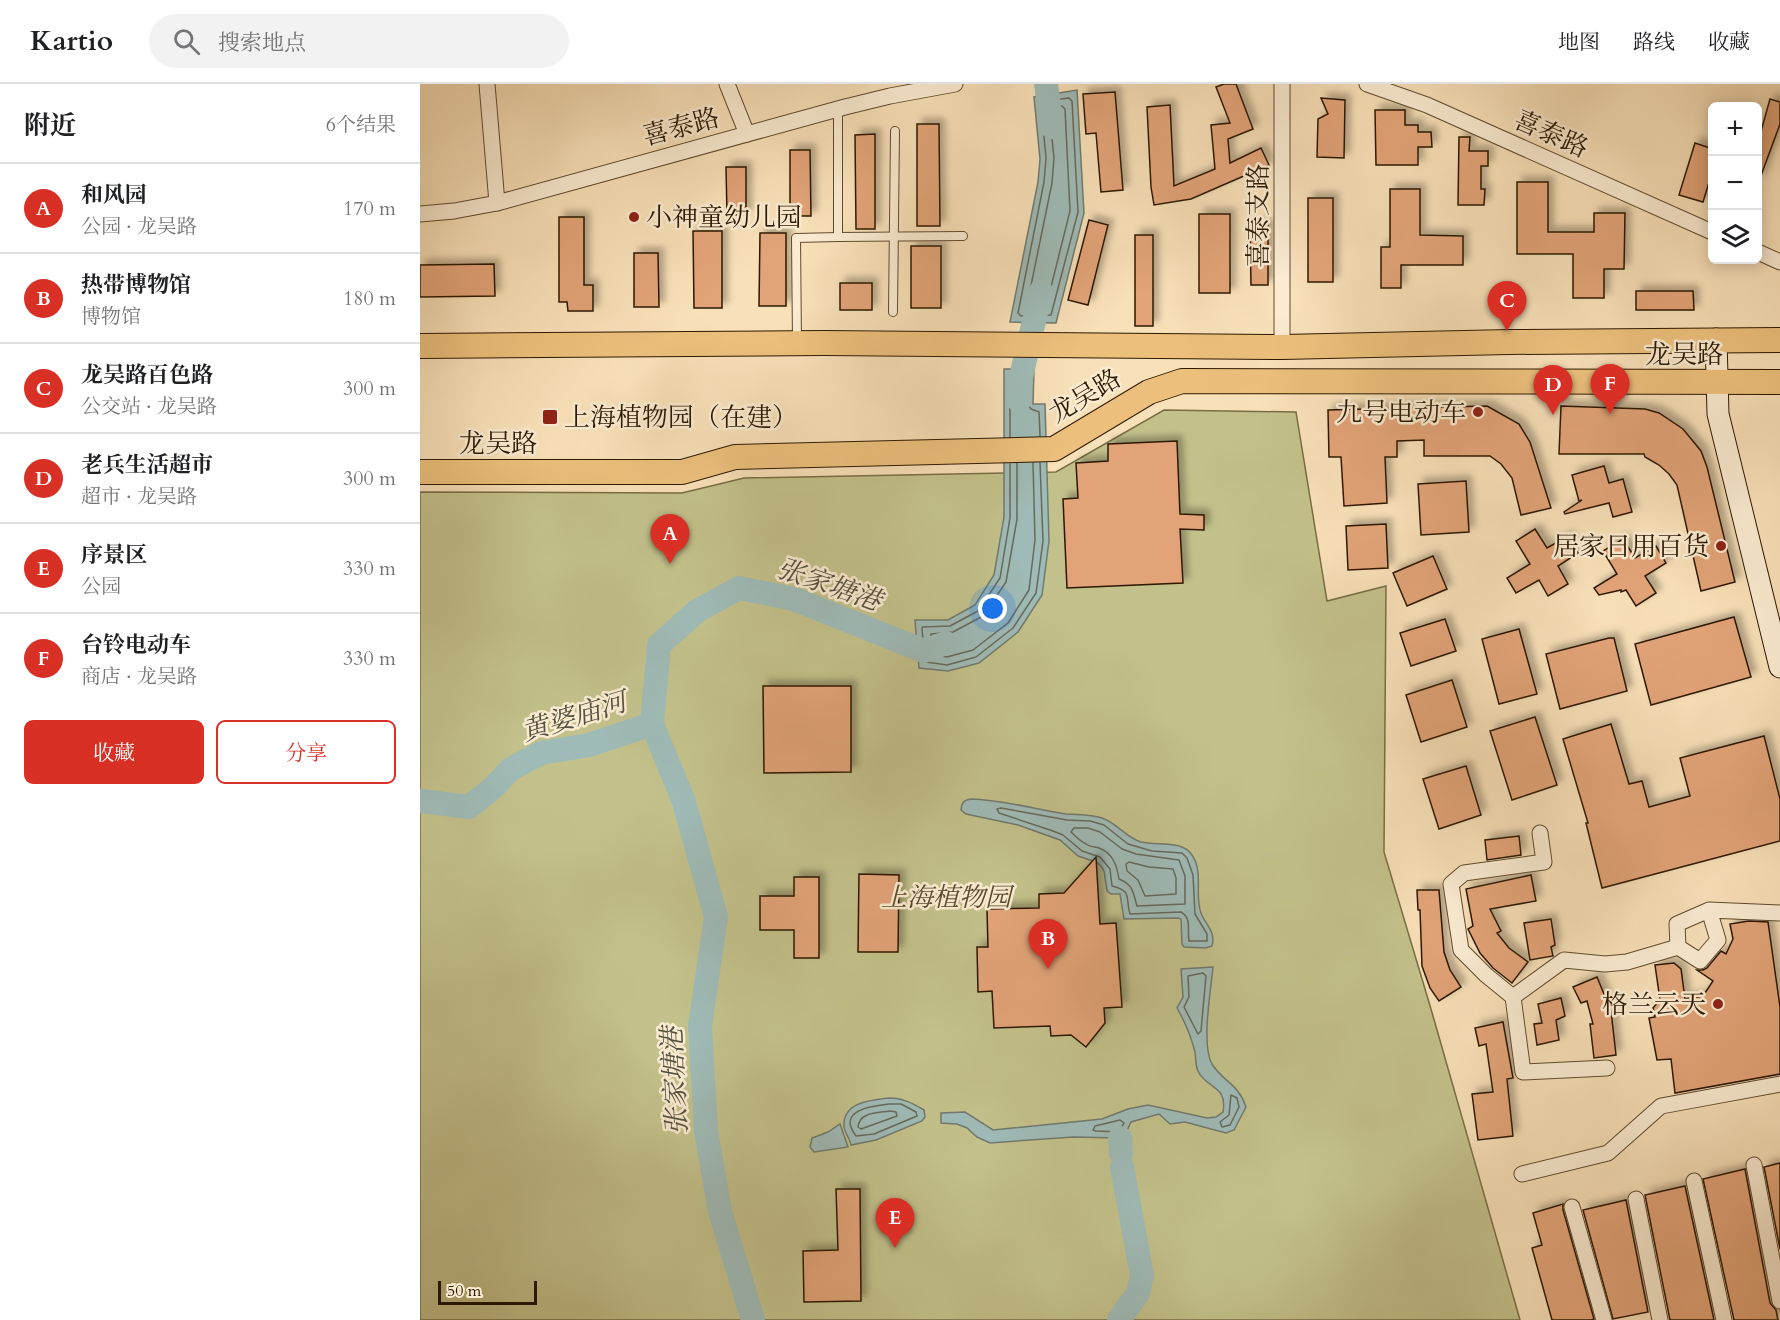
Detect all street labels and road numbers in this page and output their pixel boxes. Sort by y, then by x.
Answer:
street label: 喜泰路 [639,100,723,154]
street label: 喜泰路 [1508,102,1594,166]
street label: 喜泰支路 [1241,164,1276,268]
street label: 龙吴路 [1645,337,1723,372]
street label: 龙吴路 [1043,361,1127,431]
street label: 龙吴路 [459,426,537,461]

